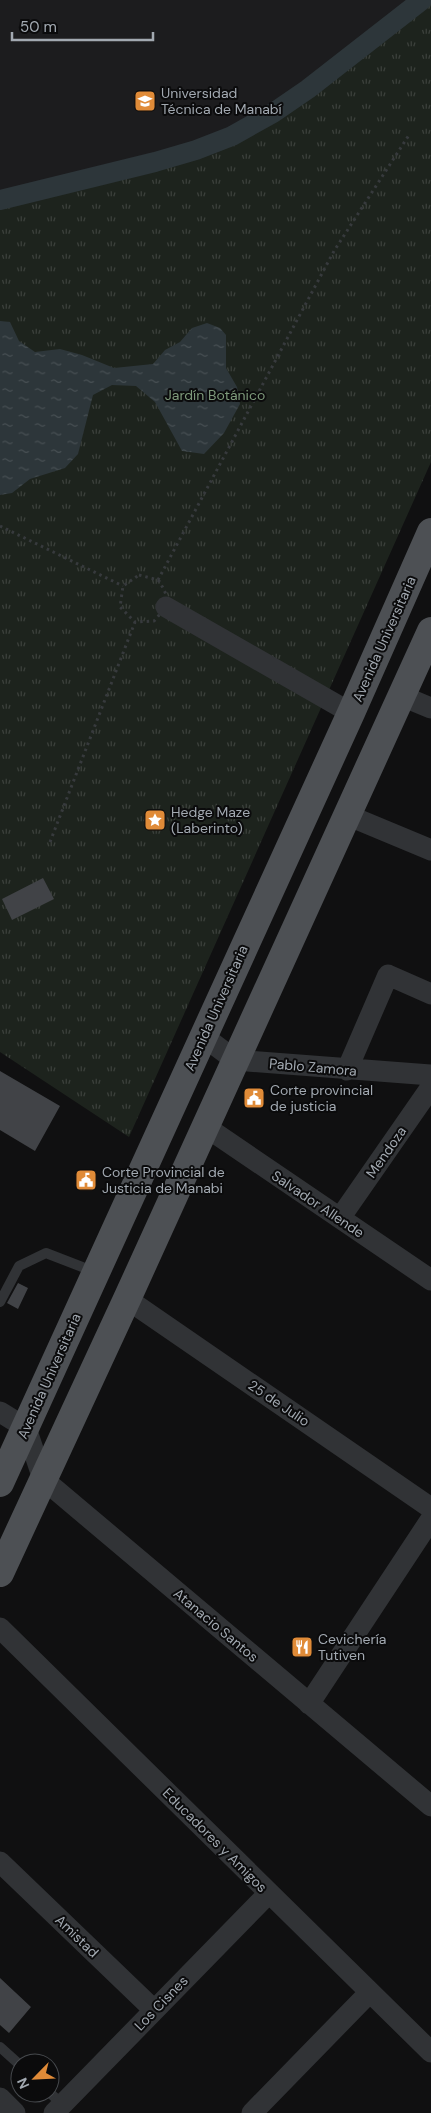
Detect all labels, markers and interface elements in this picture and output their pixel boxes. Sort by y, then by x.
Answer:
scale bar [12,10,154,42]
text: 50 m [20,17,57,37]
place label: Universidad Técnica de Manabí [161,84,283,118]
school or university icon: Universidad Técnica de Manabí [133,89,157,113]
park label: Jardín Botánico [165,386,265,404]
street label: Avenida Universitaria [348,573,420,705]
place label: Hedge Maze (Laberinto) [171,803,250,837]
place icon: Hedge Maze (Laberinto) [143,808,167,832]
street label: Avenida Universitaria [180,942,252,1074]
street label: Pablo Zamora [268,1054,358,1080]
place label: Corte provincial de justicia [270,1081,373,1115]
public building icon: Corte provincial de justicia [242,1086,266,1110]
street label: Mendoza [362,1123,410,1181]
place label: Corte Provincial de Justicia de Manabi [102,1163,225,1197]
street label: Salvador Allende [268,1166,368,1242]
public building icon: Corte Provincial de Justicia de Manabi [74,1168,98,1192]
street label: Avenida Universitaria [13,1310,85,1442]
street label: 25 de Julio [245,1376,313,1430]
street label: Atanacio Santos [170,1584,262,1666]
place label: Cevichería Tutiven [318,1630,386,1664]
restaurant icon: Cevichería Tutiven [290,1635,314,1659]
street label: Educadores y Amigos [159,1784,271,1896]
street label: Amistad [51,1911,103,1961]
street label: Los Cisnes [130,1972,192,2034]
north arrow [10,2053,60,2103]
text: N [13,2075,33,2092]

